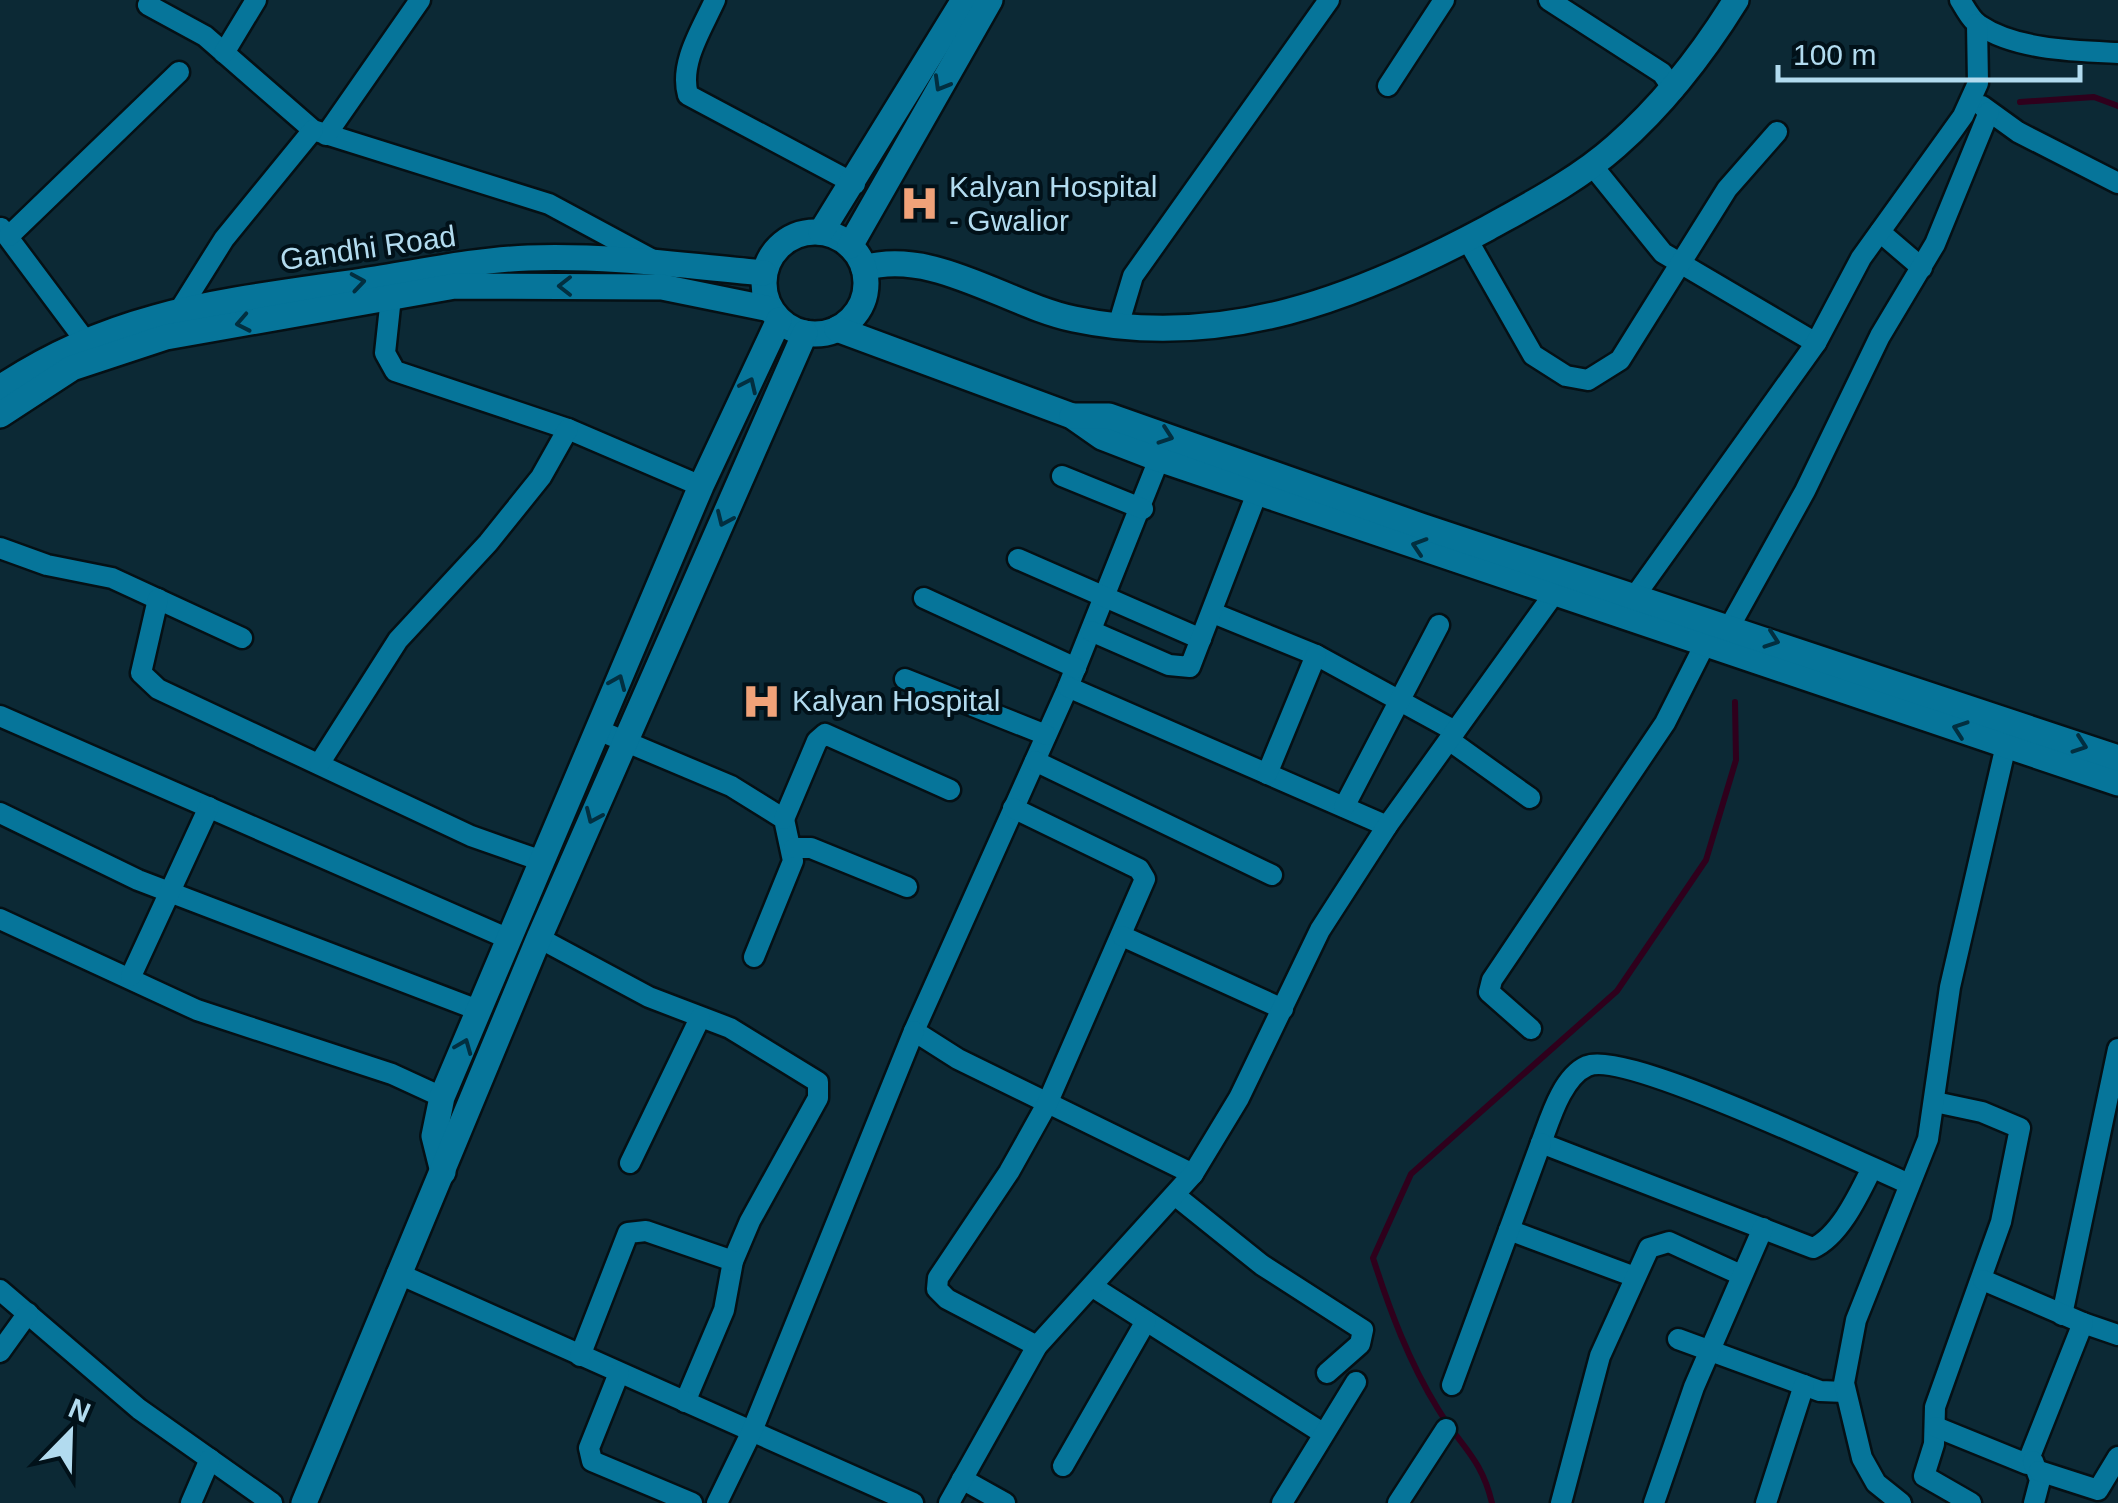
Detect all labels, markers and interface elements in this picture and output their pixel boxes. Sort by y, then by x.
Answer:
scale bar [1778,20,2080,82]
text: 100 m [1793,38,1876,71]
one-way arrow [934,73,953,91]
place label: Kalyan Hospital - Gwalior [949,170,1157,237]
hospital icon: Kalyan Hospital - Gwalior [898,183,940,225]
street label: Gandhi Road [278,219,458,276]
one-way arrow [349,272,366,293]
one-way arrow [556,275,572,297]
one-way arrow [235,311,252,332]
one-way arrow [736,377,756,395]
one-way arrow [1156,424,1173,445]
one-way arrow [716,509,736,527]
one-way arrow [1412,538,1429,558]
one-way arrow [1763,628,1780,648]
one-way arrow [606,674,626,692]
hospital icon: Kalyan Hospital [741,680,783,722]
place label: Kalyan Hospital [792,684,1000,717]
one-way arrow [1952,720,1969,740]
one-way arrow [2070,733,2087,754]
one-way arrow [585,806,605,824]
one-way arrow [452,1038,472,1056]
north arrow [20,1383,120,1483]
text: N [64,1392,95,1429]

